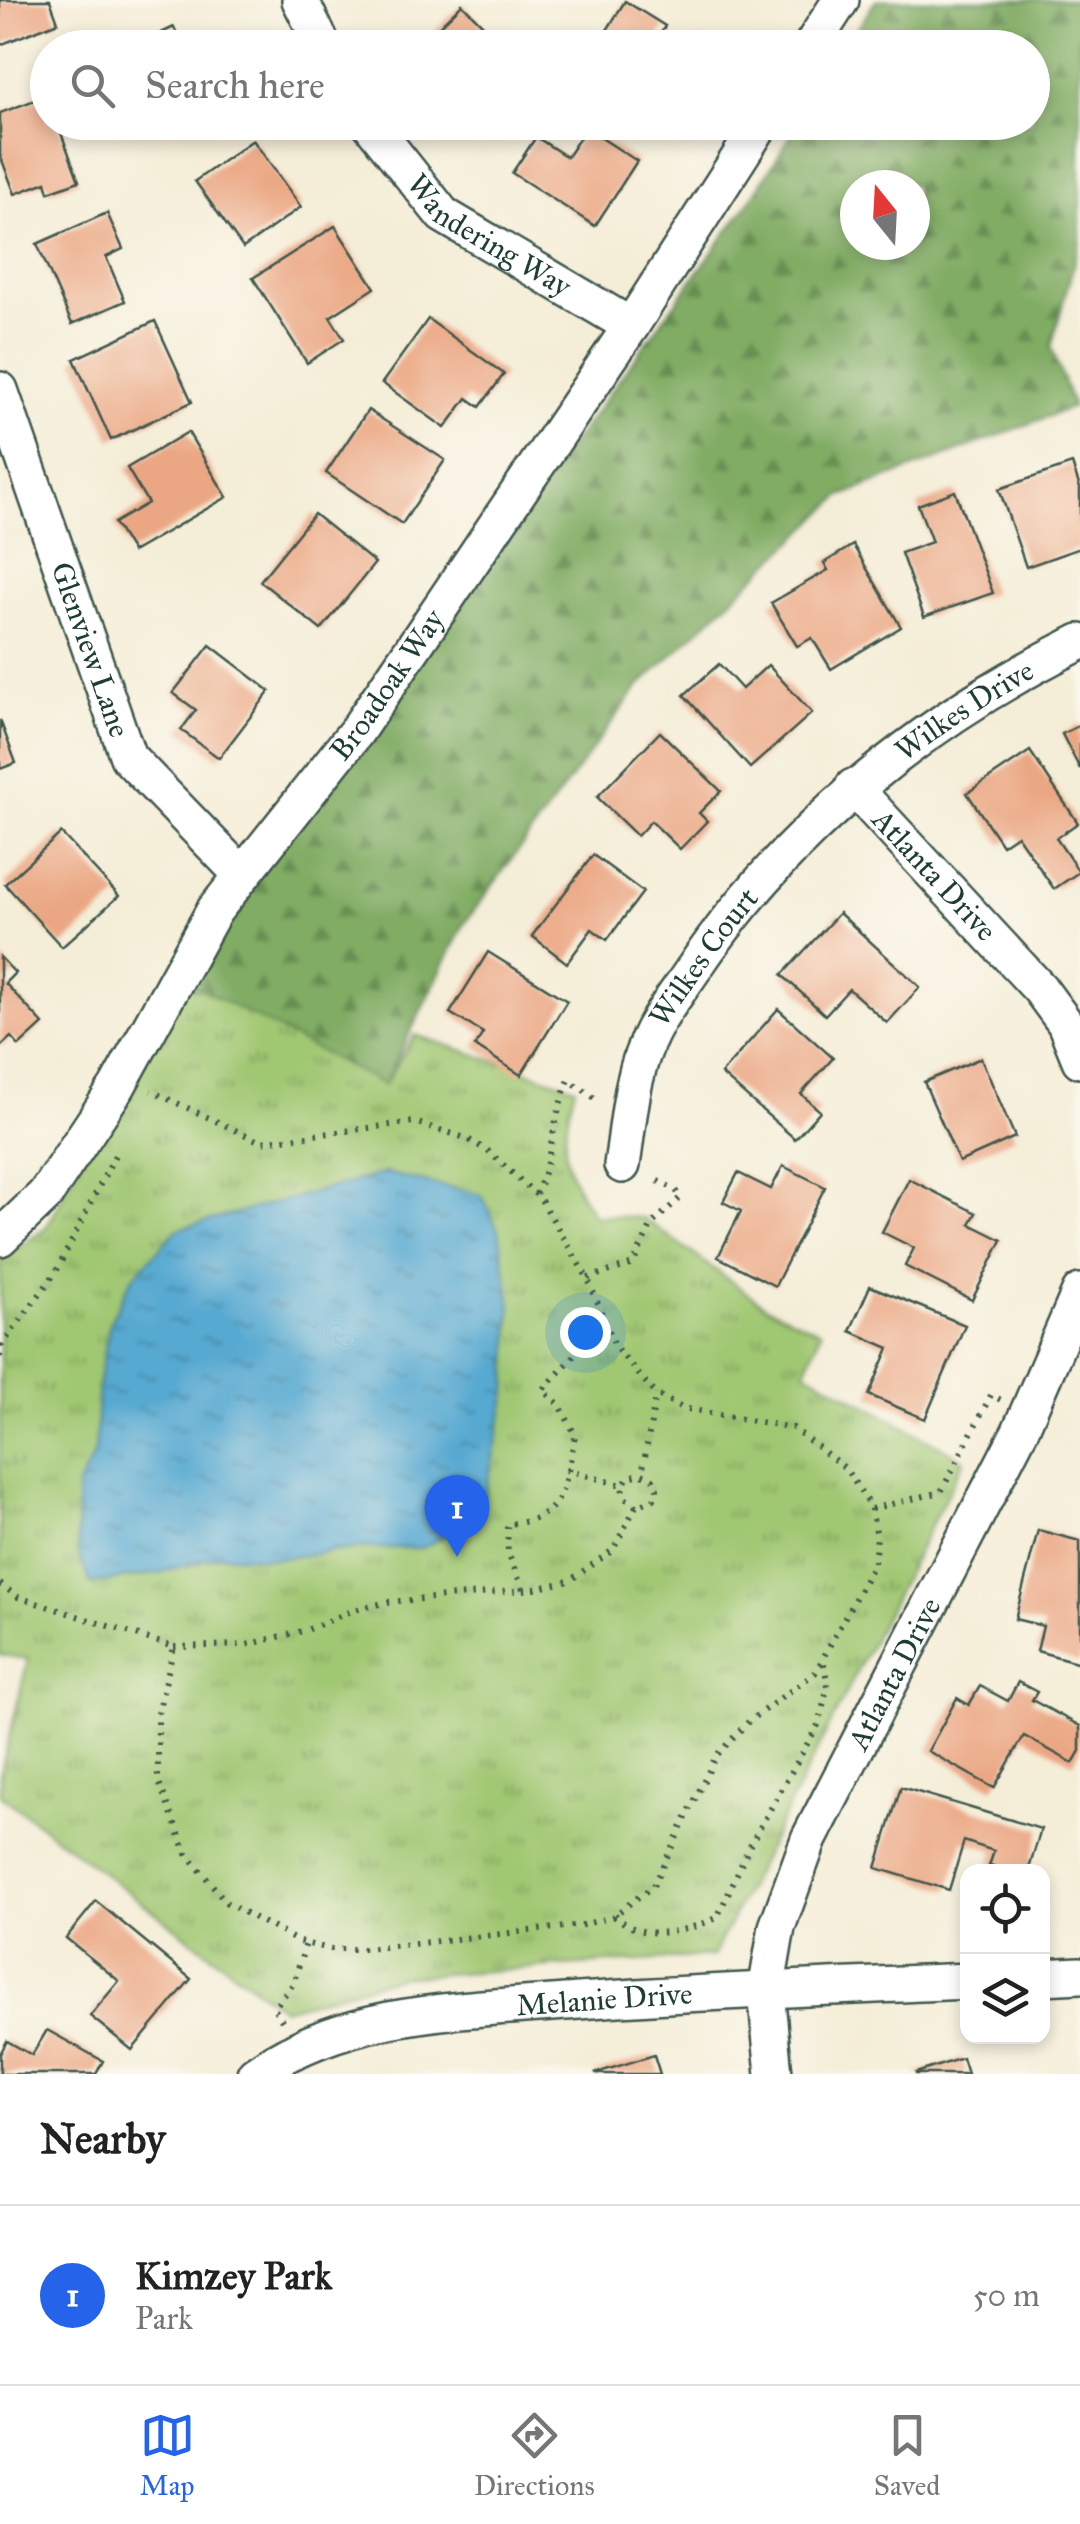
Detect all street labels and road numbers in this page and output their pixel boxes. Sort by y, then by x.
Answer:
street label: Wandering Way [399,167,578,305]
street label: Glenview Lane [43,557,138,742]
street label: Broadoak Way [322,602,452,768]
street label: Wilkes Drive [888,652,1040,768]
street label: Atlanta Drive [863,800,1004,948]
street label: Wilkes Court [641,880,766,1033]
street label: Atlanta Drive [839,1591,949,1758]
street label: Melanie Drive [515,1976,693,2023]

